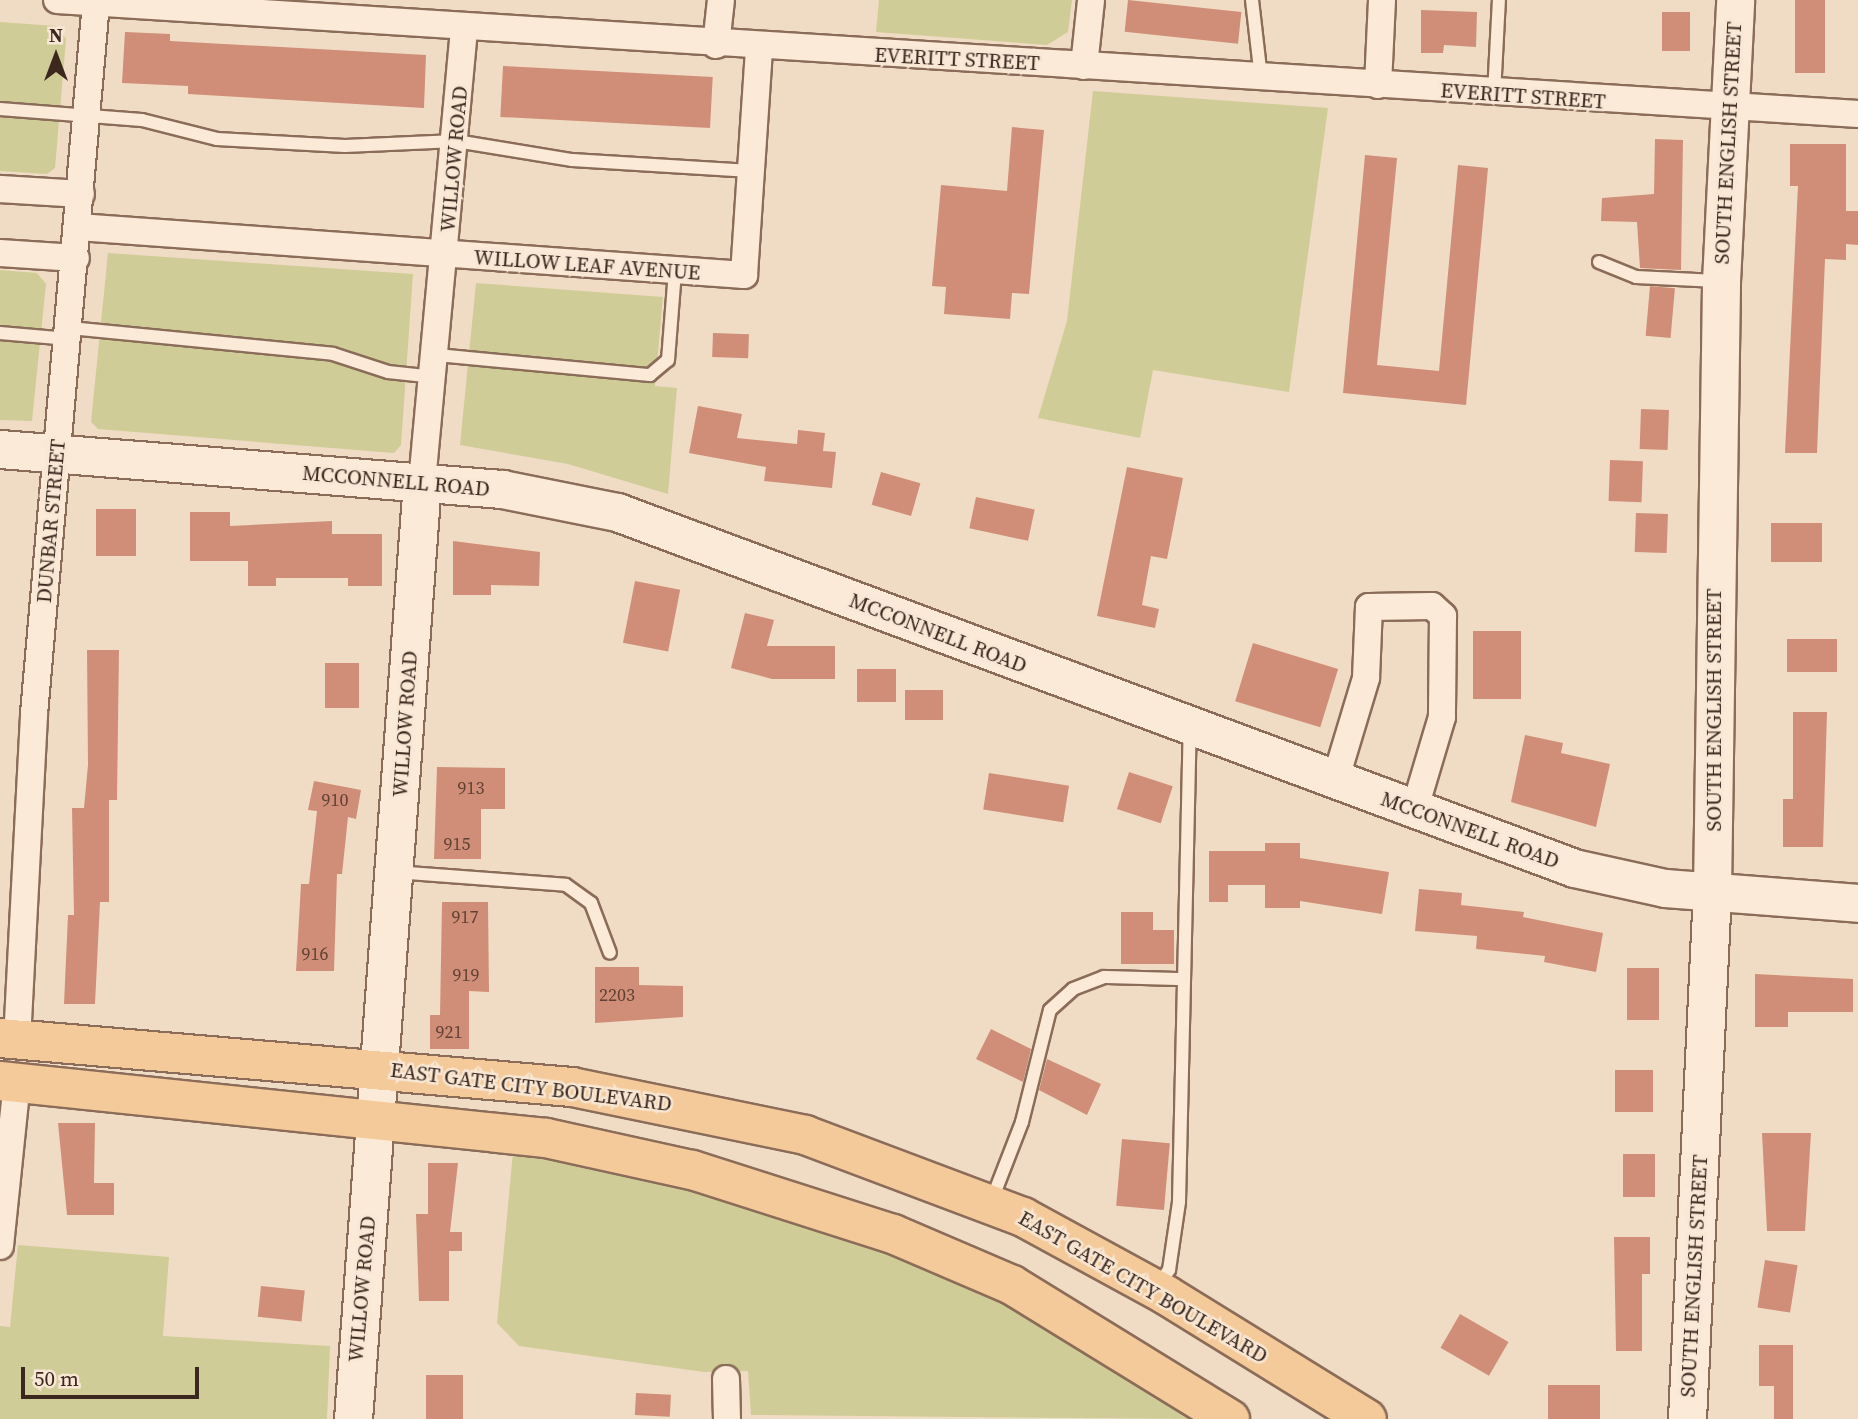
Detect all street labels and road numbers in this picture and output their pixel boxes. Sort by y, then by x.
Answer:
street label: SOUTH ENGLISH STREET [1709,21,1747,265]
street label: EVERITT STREET [873,42,1041,76]
street label: EVERITT STREET [1439,78,1607,114]
street label: WILLOW ROAD [435,84,473,234]
street label: WILLOW LEAF AVENUE [472,244,702,286]
street label: DUNBAR STREET [31,438,71,604]
street label: MCCONNELL ROAD [301,460,491,502]
street label: MCCONNELL ROAD [846,588,1030,678]
street label: SOUTH ENGLISH STREET [1701,589,1727,831]
street label: WILLOW ROAD [387,650,423,798]
street label: MCCONNELL ROAD [1377,786,1563,874]
street label: EAST GATE CITY BOULEVARD [388,1057,674,1117]
street label: SOUTH ENGLISH STREET [1675,1154,1713,1398]
street label: EAST GATE CITY BOULEVARD [1014,1205,1272,1369]
street label: WILLOW ROAD [343,1214,381,1364]

